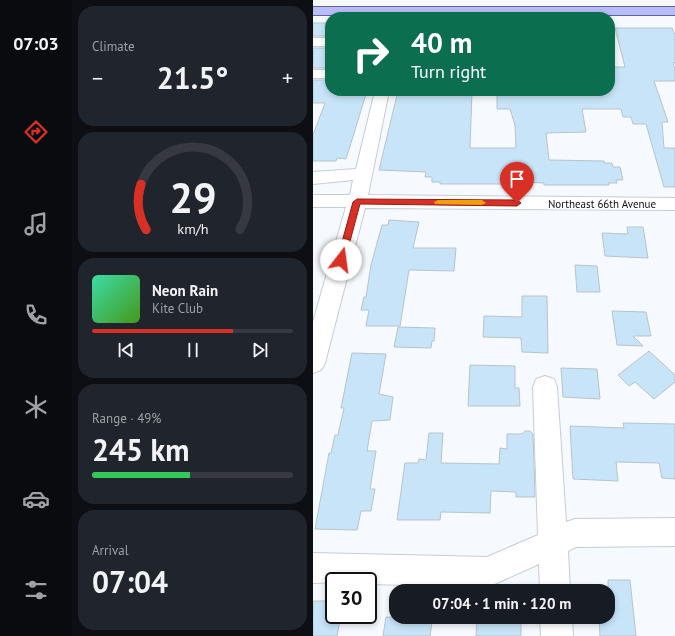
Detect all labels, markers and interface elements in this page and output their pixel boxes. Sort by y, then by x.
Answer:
text: 40 m [411,24,472,61]
icon: right [345,28,397,80]
text: 07:03 [13,32,59,55]
text: Climate [92,38,135,55]
text: 21.5° [157,58,228,97]
text: Turn right [411,60,486,83]
text: − [92,64,103,92]
text: + [282,64,293,92]
icon: directions [22,118,50,146]
pin [500,162,534,203]
icon: arrive [506,168,528,190]
text: 29 [169,171,216,224]
street label: Northeast 66th Avenue [548,197,656,211]
icon: music [22,210,50,238]
text: km/h [177,219,208,238]
position arrow [320,239,362,281]
text: Neon Rain [152,281,218,300]
text: Kite Club [152,300,203,317]
icon: phone [22,301,50,329]
icon: previous [115,339,137,361]
icon: pause [182,339,204,361]
icon: next [249,339,271,361]
icon: climate [22,393,50,421]
text: Range · 49% [92,410,161,427]
text: 245 km [92,430,190,469]
icon: car [22,485,50,513]
text: Arrival [92,542,128,559]
text: 07:04 [92,562,168,601]
speed limit sign: 30 [325,572,377,624]
icon: filters [22,576,50,604]
text: 07:04 · 1 min · 120 m [433,594,571,613]

